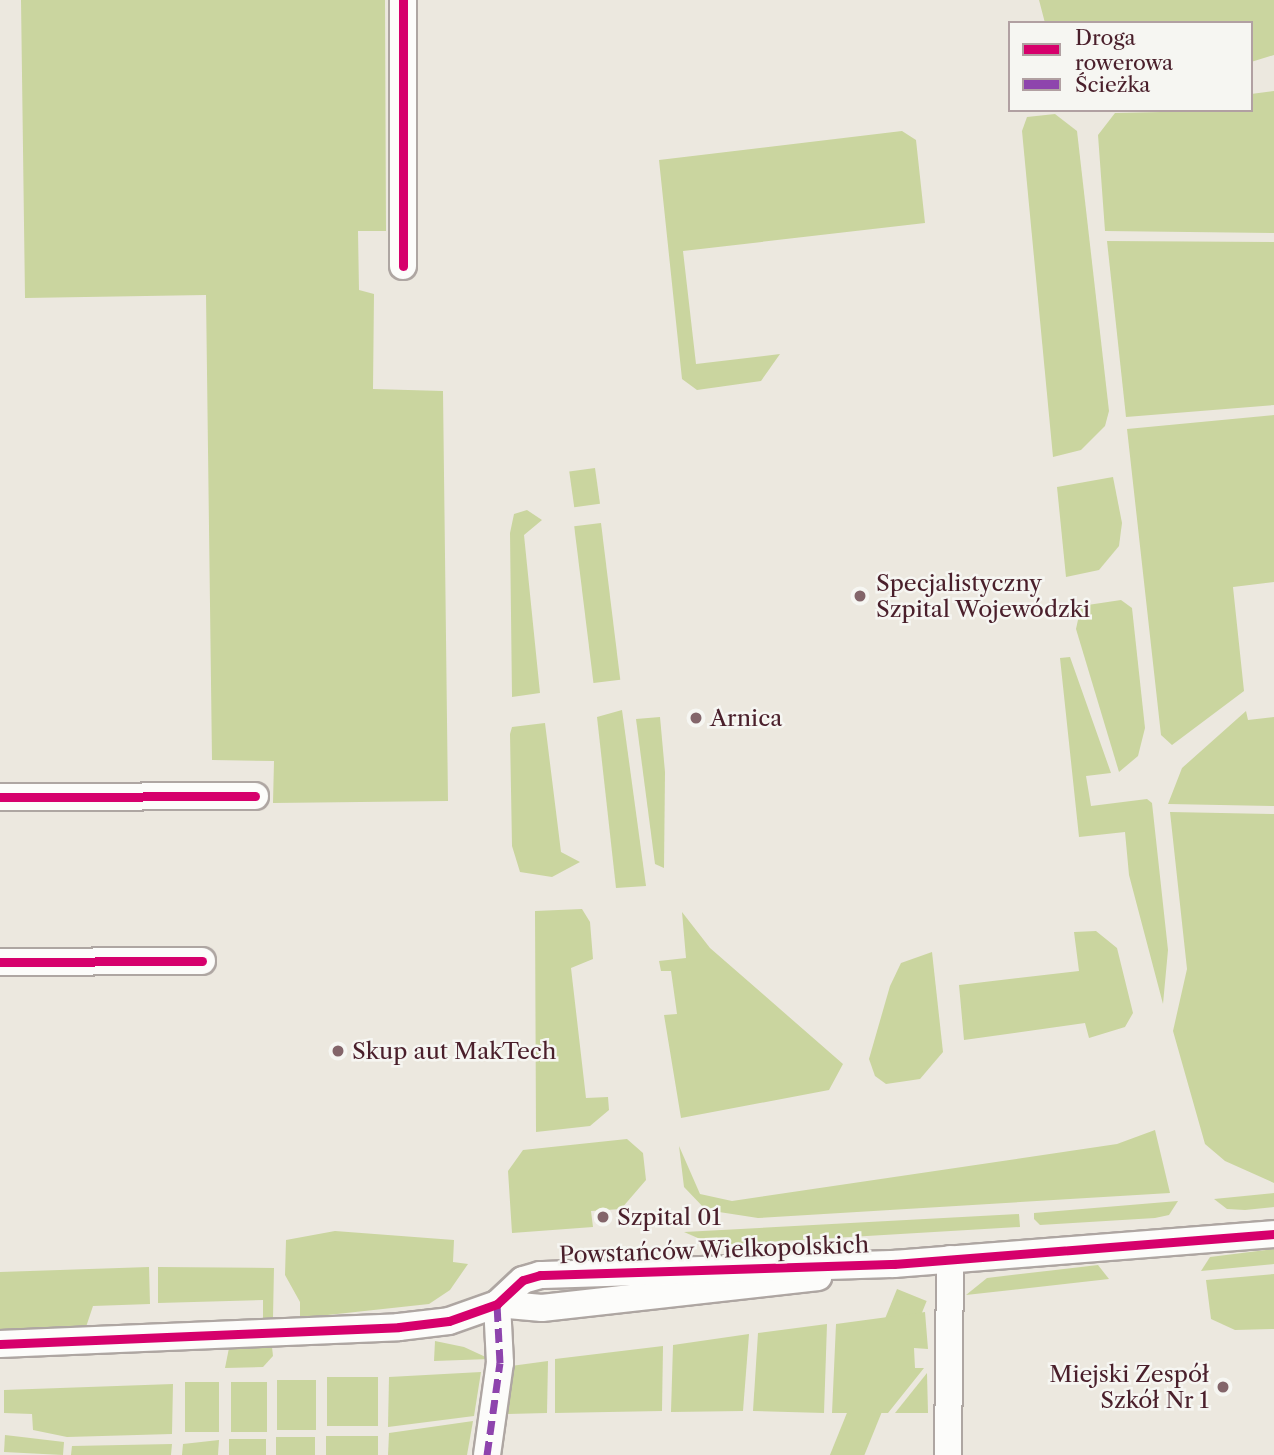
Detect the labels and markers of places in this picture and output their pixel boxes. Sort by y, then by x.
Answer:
place label: Specjalistyczny Szpital Wojewódzki [876,569,1091,623]
marker: Specjalistyczny Szpital Wojewódzki [850,586,870,606]
place label: Arnica [710,704,782,732]
marker: Arnica [688,710,704,726]
place label: Skup aut MakTech [352,1037,556,1065]
marker: Skup aut MakTech [330,1043,346,1059]
place label: Szpital 01 [617,1203,721,1231]
marker: Szpital 01 [595,1209,611,1225]
place label: Miejski Zespół Szkół Nr 1 [1049,1360,1209,1414]
marker: Miejski Zespół Szkół Nr 1 [1215,1379,1231,1395]

